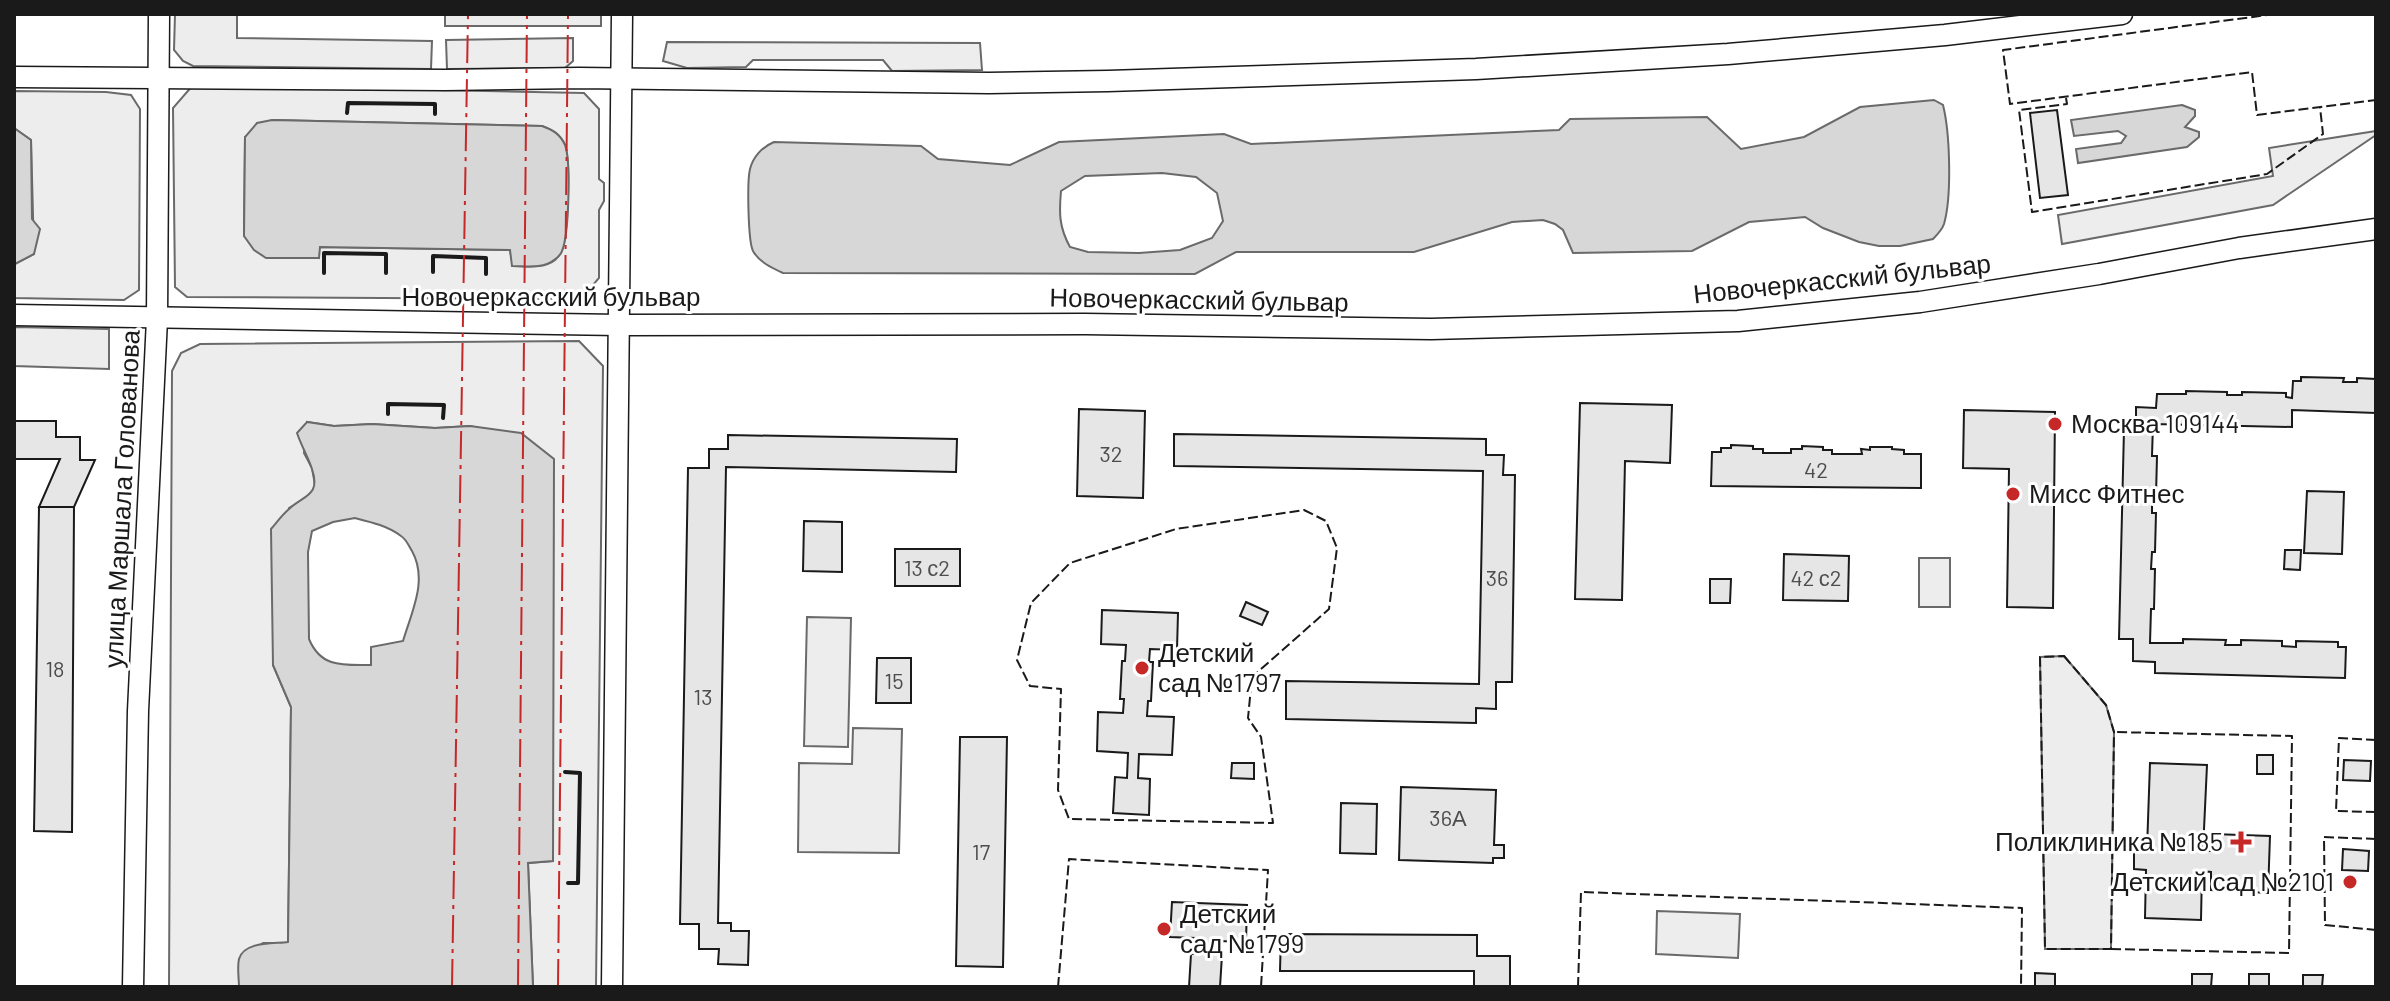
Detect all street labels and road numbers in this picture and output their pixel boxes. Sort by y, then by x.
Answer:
street label: Новочеркасский бульвар [1692,246,1992,309]
street label: Новочеркасский бульвар [401,280,701,311]
street label: Новочеркасский бульвар [1049,280,1349,317]
street label: улица Маршала Голованова [96,328,145,669]

